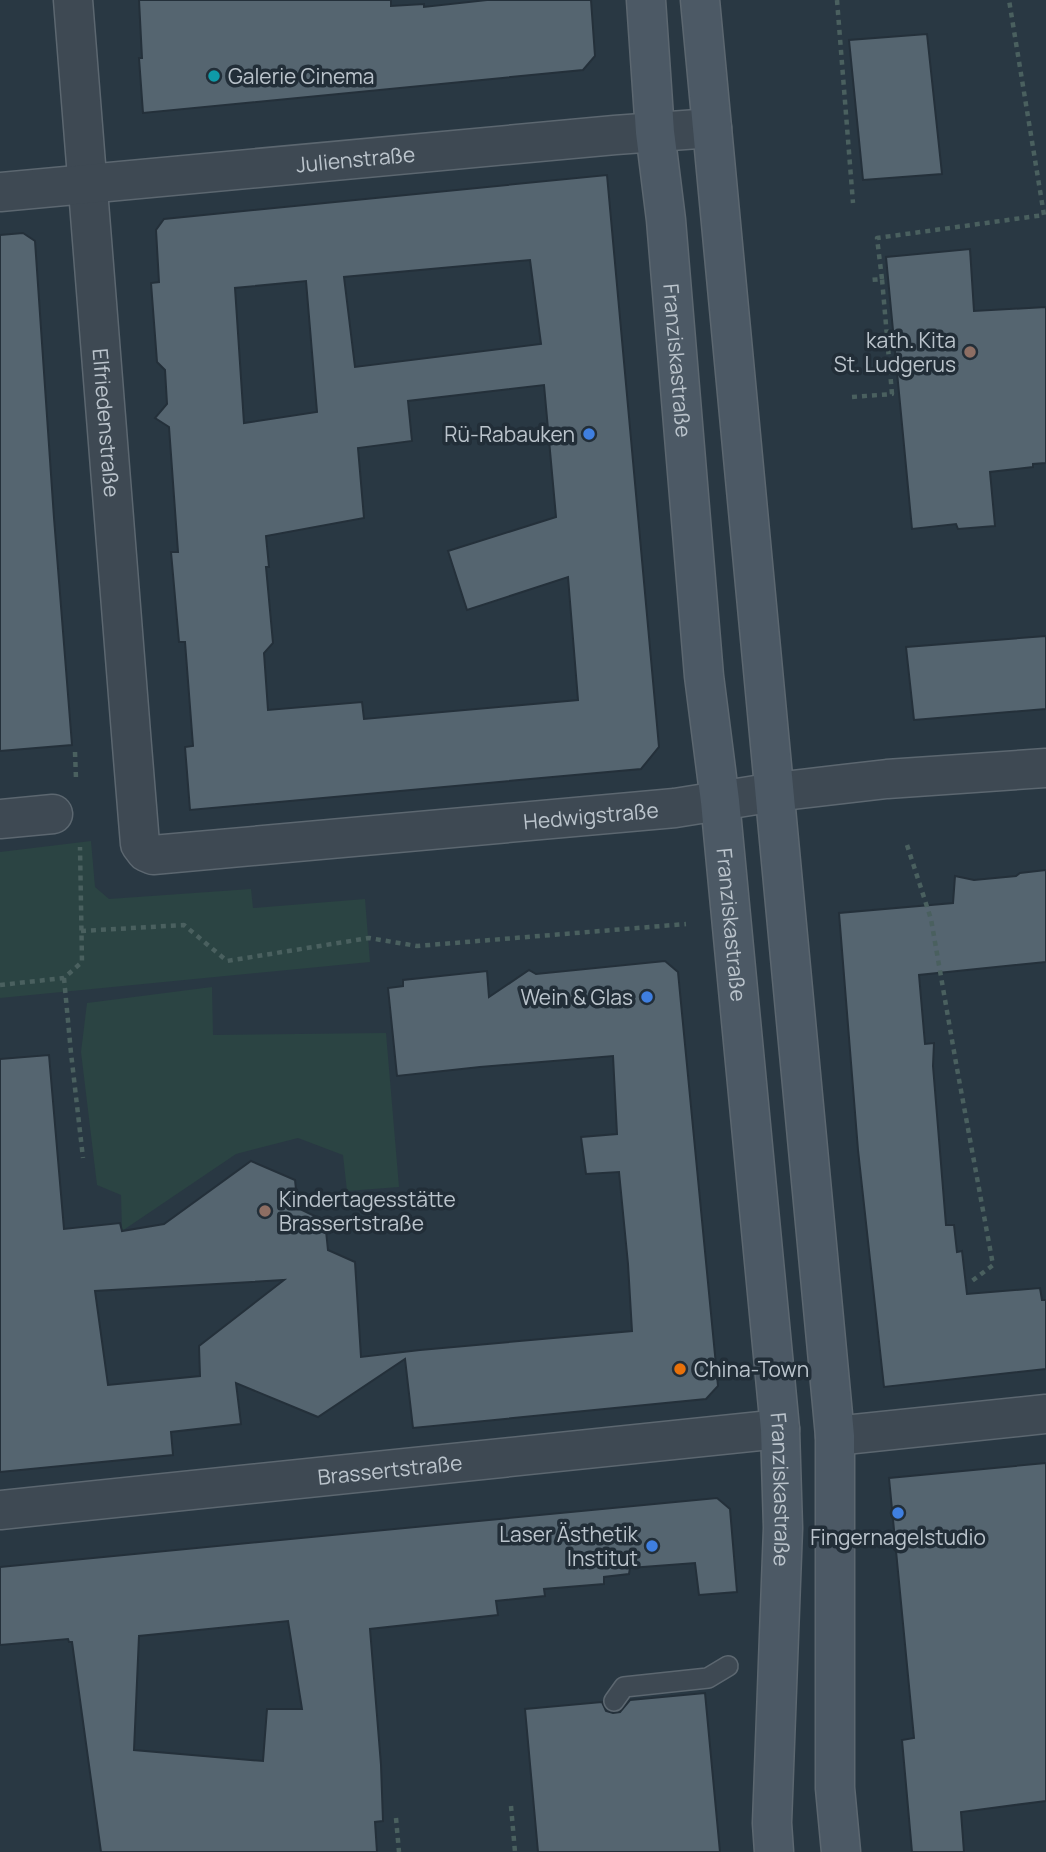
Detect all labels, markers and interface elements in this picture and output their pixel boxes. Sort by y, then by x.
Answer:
place label: Galerie Cinema [228,62,374,90]
marker: Galerie Cinema [206,68,222,84]
street label: Julienstraße [295,140,416,179]
street label: Franziskastraße [657,283,698,439]
place label: kath. Kita St. Ludgerus [834,326,956,378]
marker: kath. Kita St. Ludgerus [962,344,978,360]
street label: Elfriedenstraße [87,347,126,498]
place label: Rü-Rabauken [444,420,575,448]
marker: Rü-Rabauken [581,426,597,442]
street label: Hedwigstraße [522,796,660,836]
street label: Franziskastraße [711,847,753,1003]
place label: Wein & Glas [520,983,633,1011]
marker: Wein & Glas [639,989,655,1005]
place label: Kindertagesstätte Brassertstraße [279,1185,456,1237]
marker: Kindertagesstätte Brassertstraße [257,1203,273,1219]
place label: China-Town [694,1355,809,1383]
marker: China-Town [672,1361,688,1377]
street label: Franziskastraße [764,1411,797,1567]
street label: Brassertstraße [316,1448,464,1491]
marker: Fingernagelstudio [890,1505,906,1521]
place label: Laser Ästhetik Institut [499,1520,639,1572]
place label: Fingernagelstudio [810,1523,986,1551]
marker: Laser Ästhetik Institut [644,1538,660,1554]

